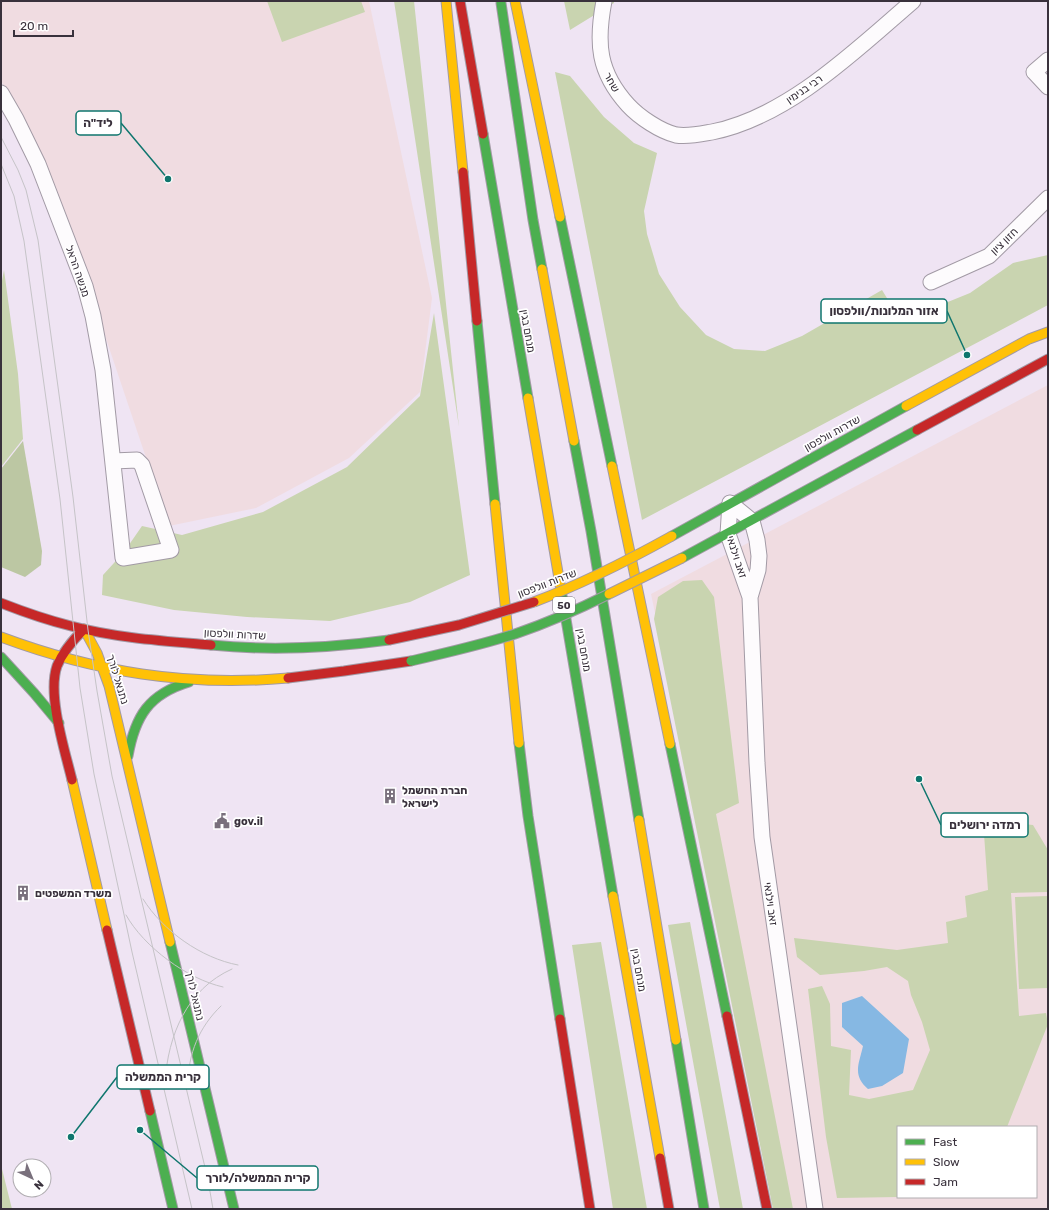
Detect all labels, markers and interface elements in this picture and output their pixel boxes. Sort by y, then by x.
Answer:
scale bar [14,12,73,38]
text: 20 m [20,19,48,33]
street label: שחר [601,70,622,95]
street label: רבי בנימין [783,72,825,107]
callout: ליד"ה [76,111,121,135]
text: ליד"ה [83,116,113,130]
street label: חזון ציון [988,225,1021,258]
street label: מנשה הראל [63,244,92,299]
callout: אזור המלונות/וולפסון [821,299,947,323]
text: אזור המלונות/וולפסון [829,304,939,318]
street label: מנחם בגין [517,308,538,354]
street label: שדרות וולפסון [802,413,863,454]
street label: זאב וילנאי [724,534,749,580]
street label: שדרות וולפסון [516,566,579,601]
road number: 50 [553,597,575,613]
street label: שדרות וולפסון [204,626,266,643]
street label: מנחם בגין [573,627,594,673]
street label: נתנאל לורך [104,653,131,706]
place label: חברת החשמל לישראל [402,784,467,810]
building icon: חברת החשמל לישראל [381,787,399,805]
public building icon: gov.il [213,812,231,830]
callout: רמדה ירושלים [941,813,1028,837]
place label: gov.il [234,815,263,828]
text: רמדה ירושלים [949,818,1021,832]
street label: זאב וילנאי [761,881,780,927]
building icon: משרד המשפטים [14,884,32,902]
place label: משרד המשפטים [35,887,112,900]
street label: מנחם בגין [628,947,649,993]
street label: נתנאל לורך [182,969,207,1022]
callout: קרית הממשלה [117,1065,209,1089]
text: קרית הממשלה [125,1070,201,1084]
legend [897,1126,1037,1198]
text: Fast [933,1135,957,1149]
text: Slow [933,1155,960,1169]
north arrow [12,1158,52,1198]
callout: קרית הממשלה/לורך [197,1166,318,1190]
text: קרית הממשלה/לורך [205,1171,311,1185]
text: Jam [933,1175,958,1189]
text: N [31,1177,46,1192]

